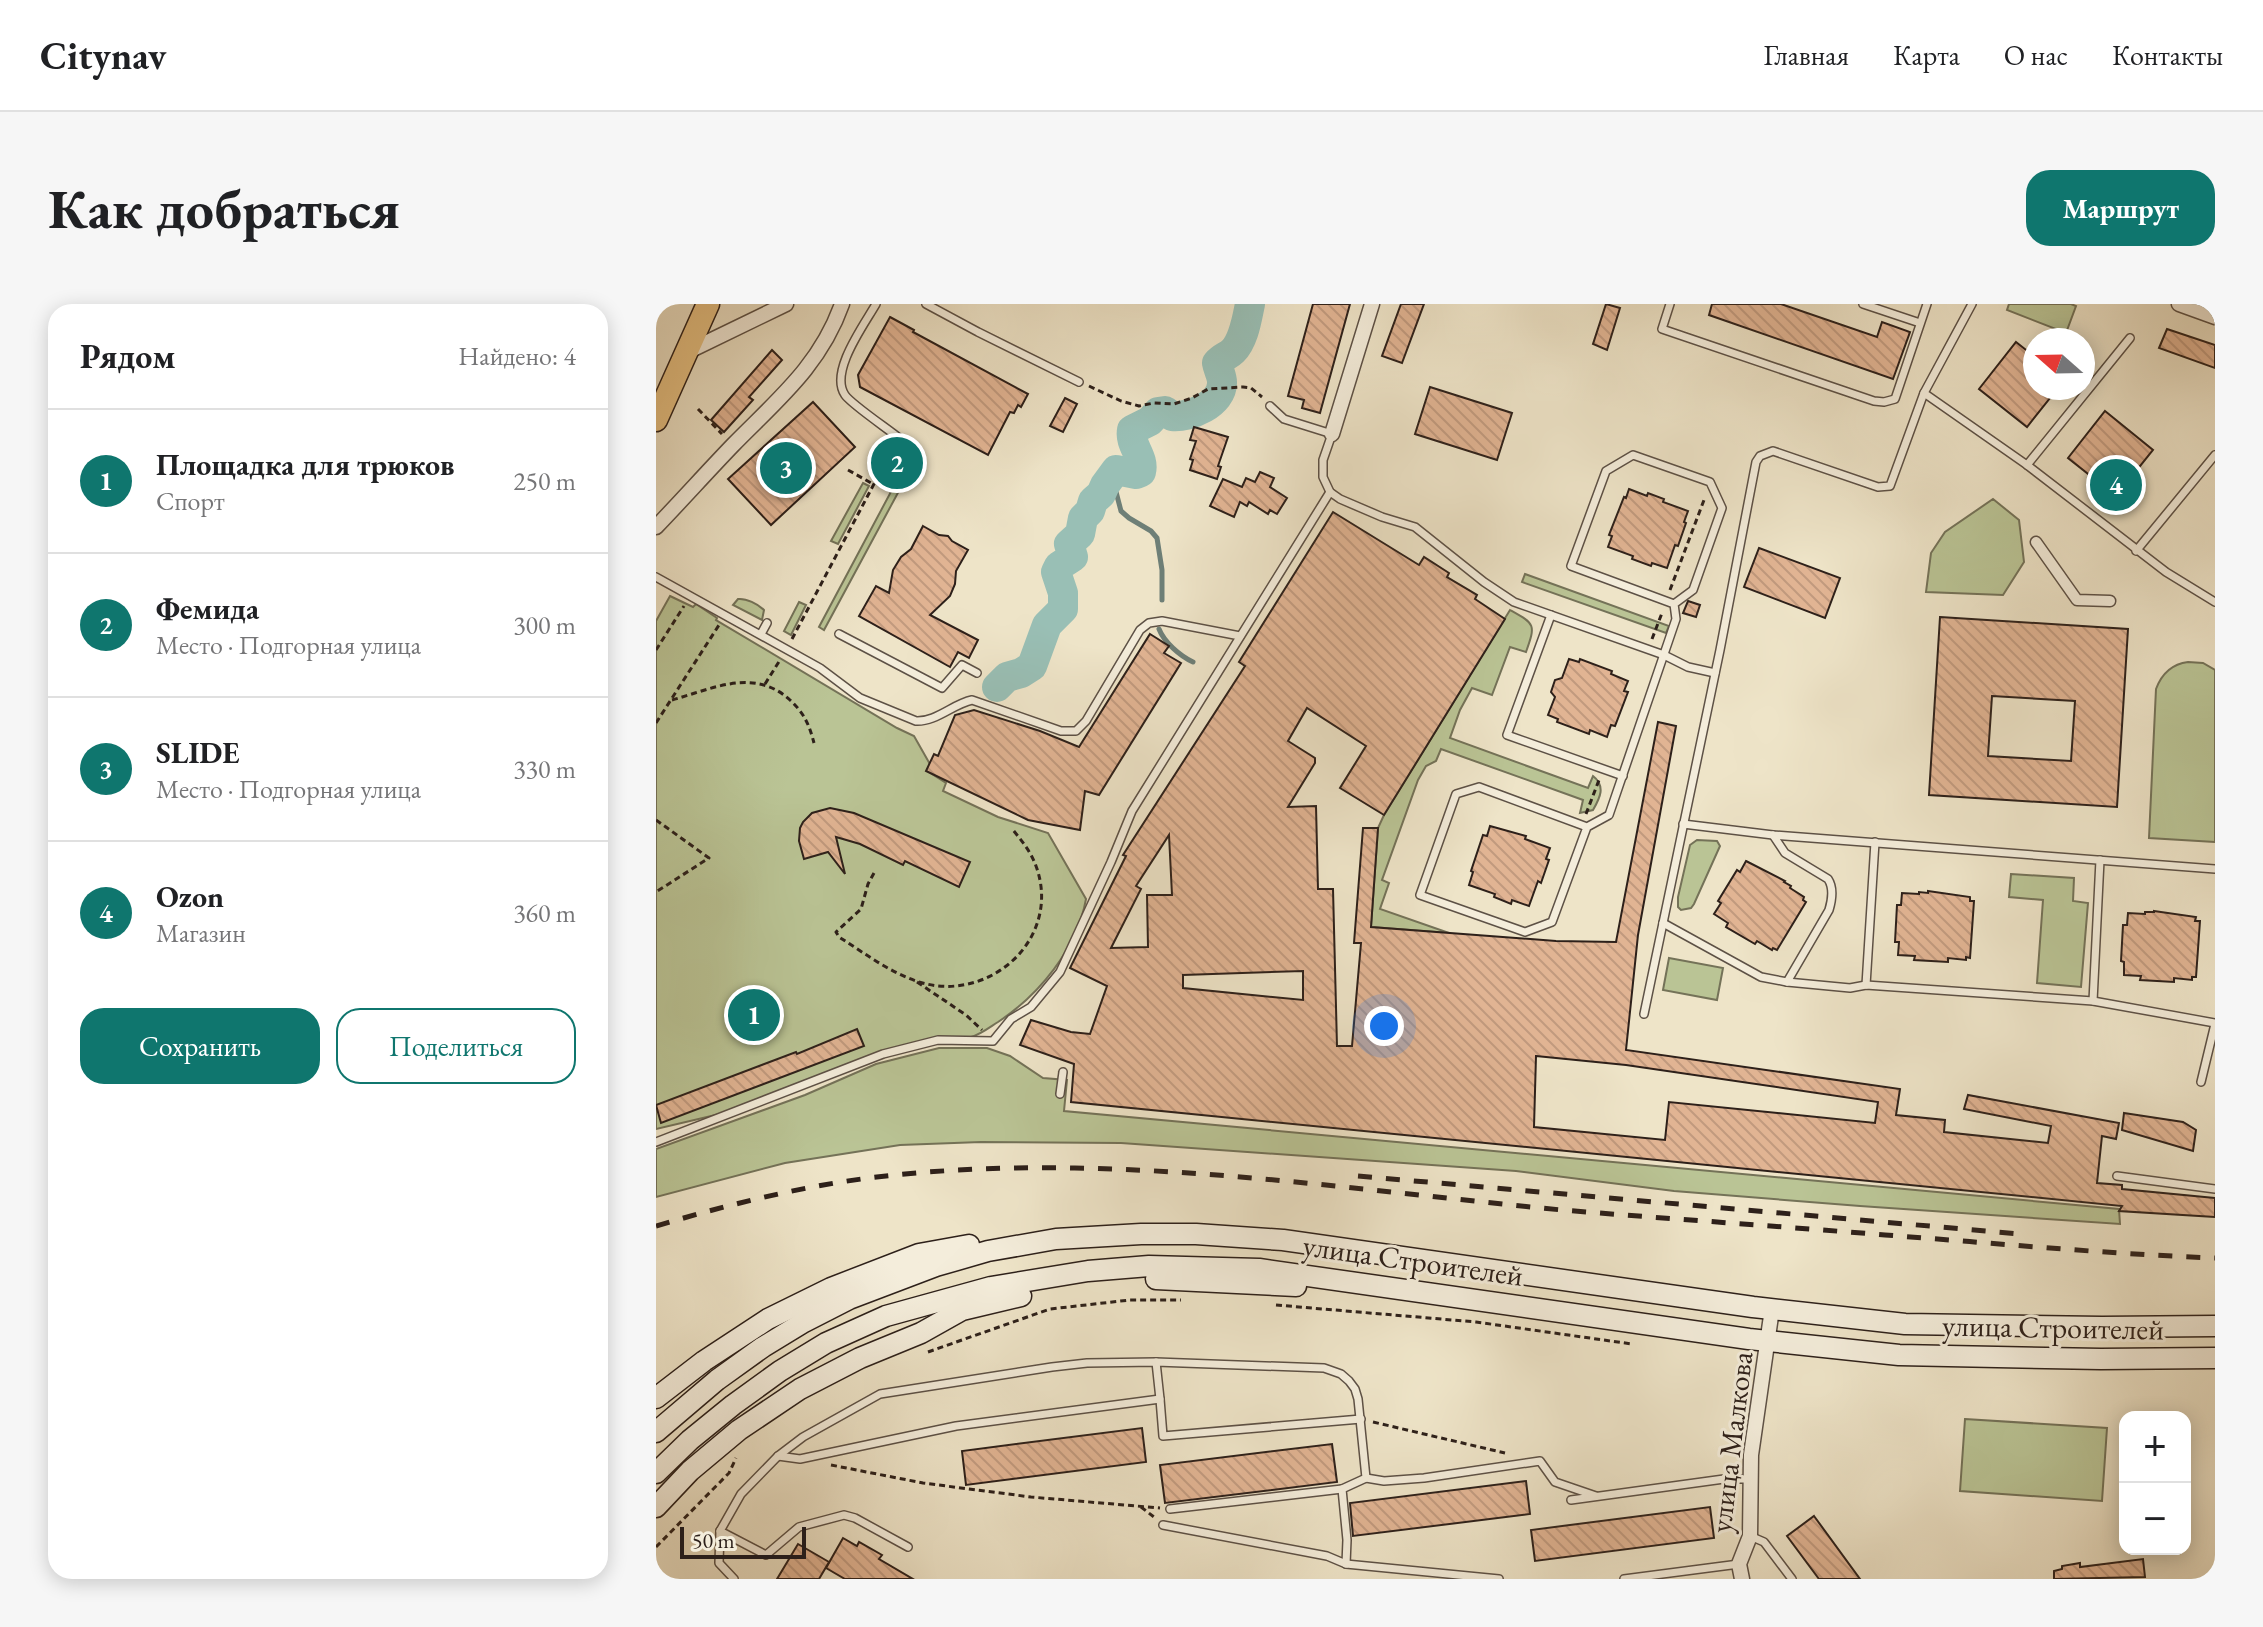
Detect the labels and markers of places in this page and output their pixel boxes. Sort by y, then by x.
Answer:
pin: 2 [871,433,923,493]
pin: 3 [760,438,812,498]
pin: 4 [2090,455,2142,515]
pin: 1 [728,985,780,1045]

